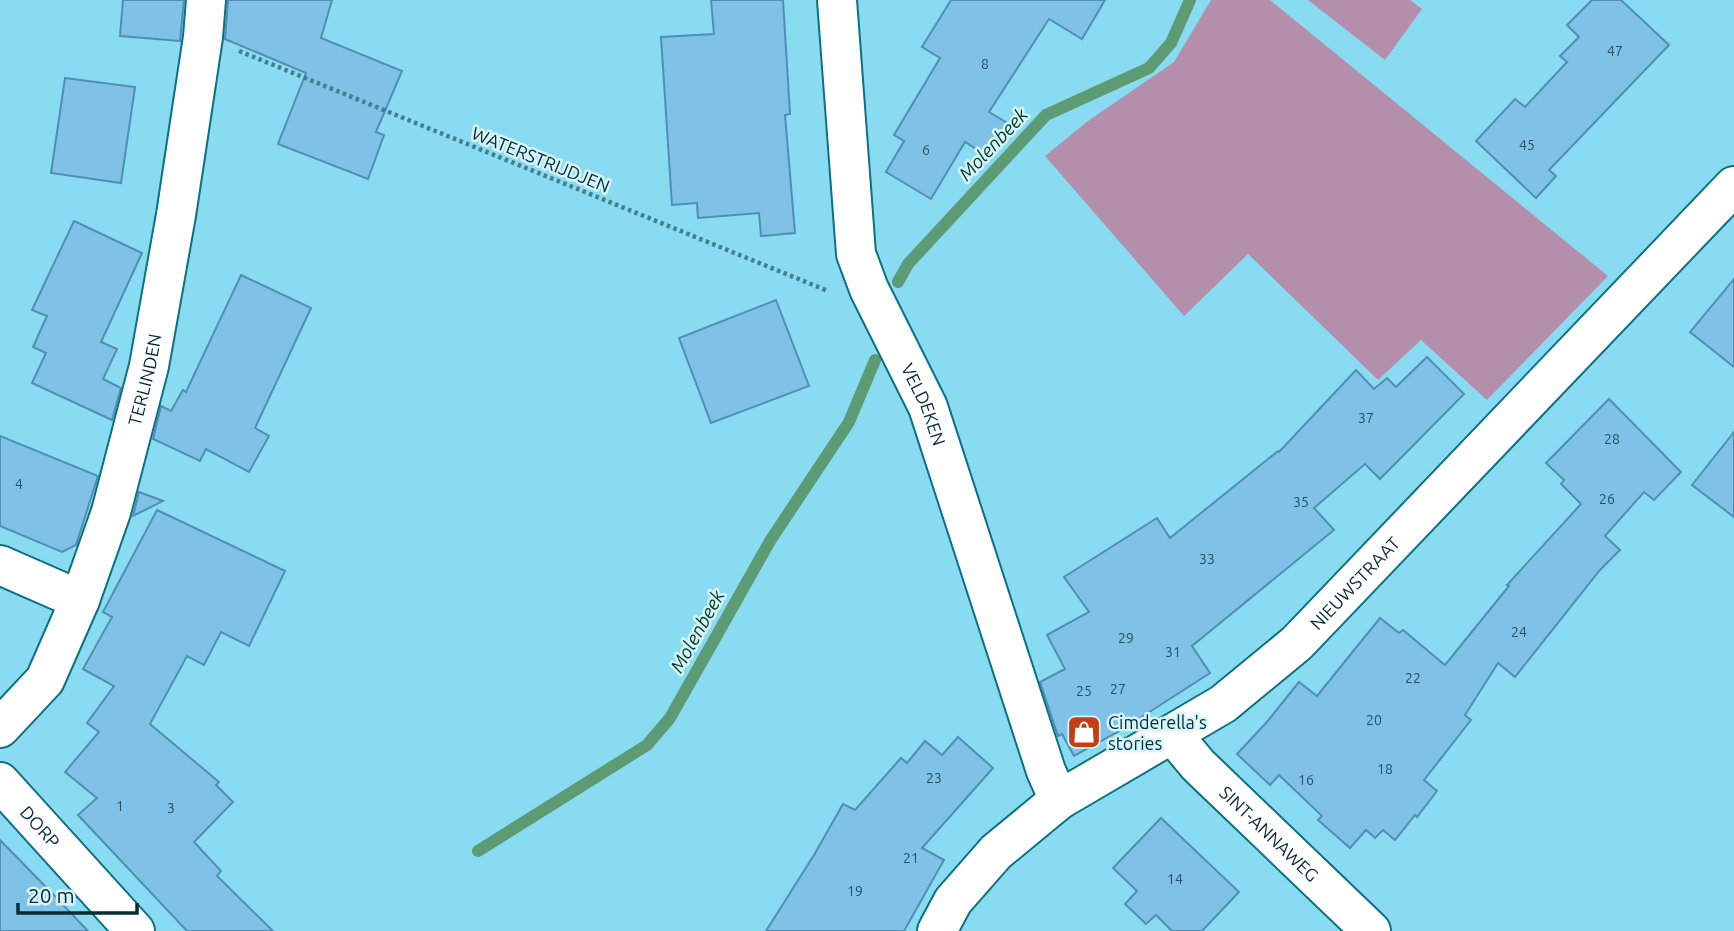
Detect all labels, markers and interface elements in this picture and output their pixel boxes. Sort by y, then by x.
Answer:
house number: 47 [1607,43,1623,59]
house number: 8 [981,56,989,72]
water label: Molenbeek [954,103,1032,185]
street label: WATERSTRIJDJEN [469,122,613,196]
house number: 45 [1519,137,1535,153]
house number: 6 [922,142,930,158]
street label: TERLINDEN [124,332,165,428]
street label: VELDEKEN [898,360,950,448]
house number: 37 [1358,410,1374,426]
house number: 28 [1604,431,1620,447]
house number: 4 [15,476,23,492]
house number: 26 [1599,491,1615,507]
house number: 35 [1293,494,1309,510]
street label: NIEUWSTRAAT [1306,532,1403,633]
house number: 33 [1199,551,1215,567]
water label: Molenbeek [665,586,729,676]
house number: 24 [1511,624,1527,640]
house number: 29 [1118,630,1134,646]
house number: 31 [1165,644,1181,660]
house number: 22 [1405,670,1421,686]
house number: 27 [1110,681,1126,697]
house number: 25 [1076,683,1092,699]
place label: Cimderella's stories [1108,712,1207,753]
house number: 20 [1366,712,1382,728]
shop icon: Cimderella's stories [1065,713,1103,751]
house number: 18 [1377,761,1393,777]
house number: 23 [926,770,942,786]
house number: 16 [1298,772,1314,788]
street label: SINT-ANNAWEG [1216,782,1323,885]
house number: 1 [116,798,124,814]
house number: 3 [167,800,175,816]
street label: DORP [17,802,64,851]
house number: 21 [903,850,919,866]
house number: 14 [1167,871,1183,887]
scale bar [18,872,136,916]
text: 20 m [28,883,75,907]
house number: 19 [847,883,863,899]

